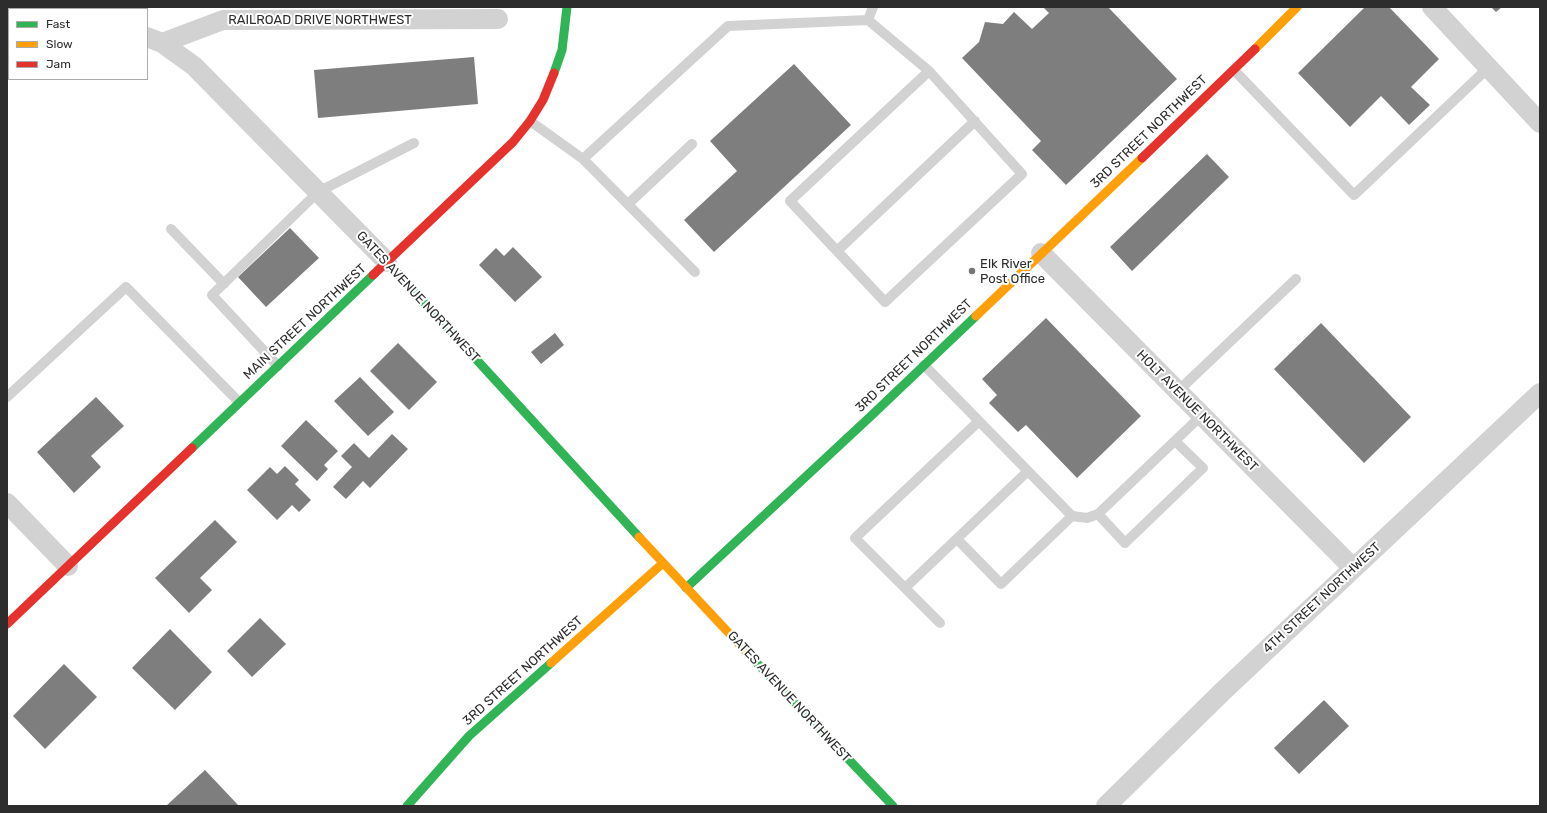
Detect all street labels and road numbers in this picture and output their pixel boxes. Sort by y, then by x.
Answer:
street label: RAILROAD DRIVE NORTHWEST [228,12,412,28]
street label: 3RD STREET NORTHWEST [1088,72,1210,192]
street label: GATES AVENUE NORTHWEST [353,228,483,366]
street label: MAIN STREET NORTHWEST [240,261,370,383]
street label: 3RD STREET NORTHWEST [853,296,975,416]
street label: HOLT AVENUE NORTHWEST [1133,347,1261,475]
street label: 4TH STREET NORTHWEST [1260,539,1384,657]
street label: 3RD STREET NORTHWEST [460,613,586,729]
street label: GATES AVENUE NORTHWEST [724,628,854,766]

